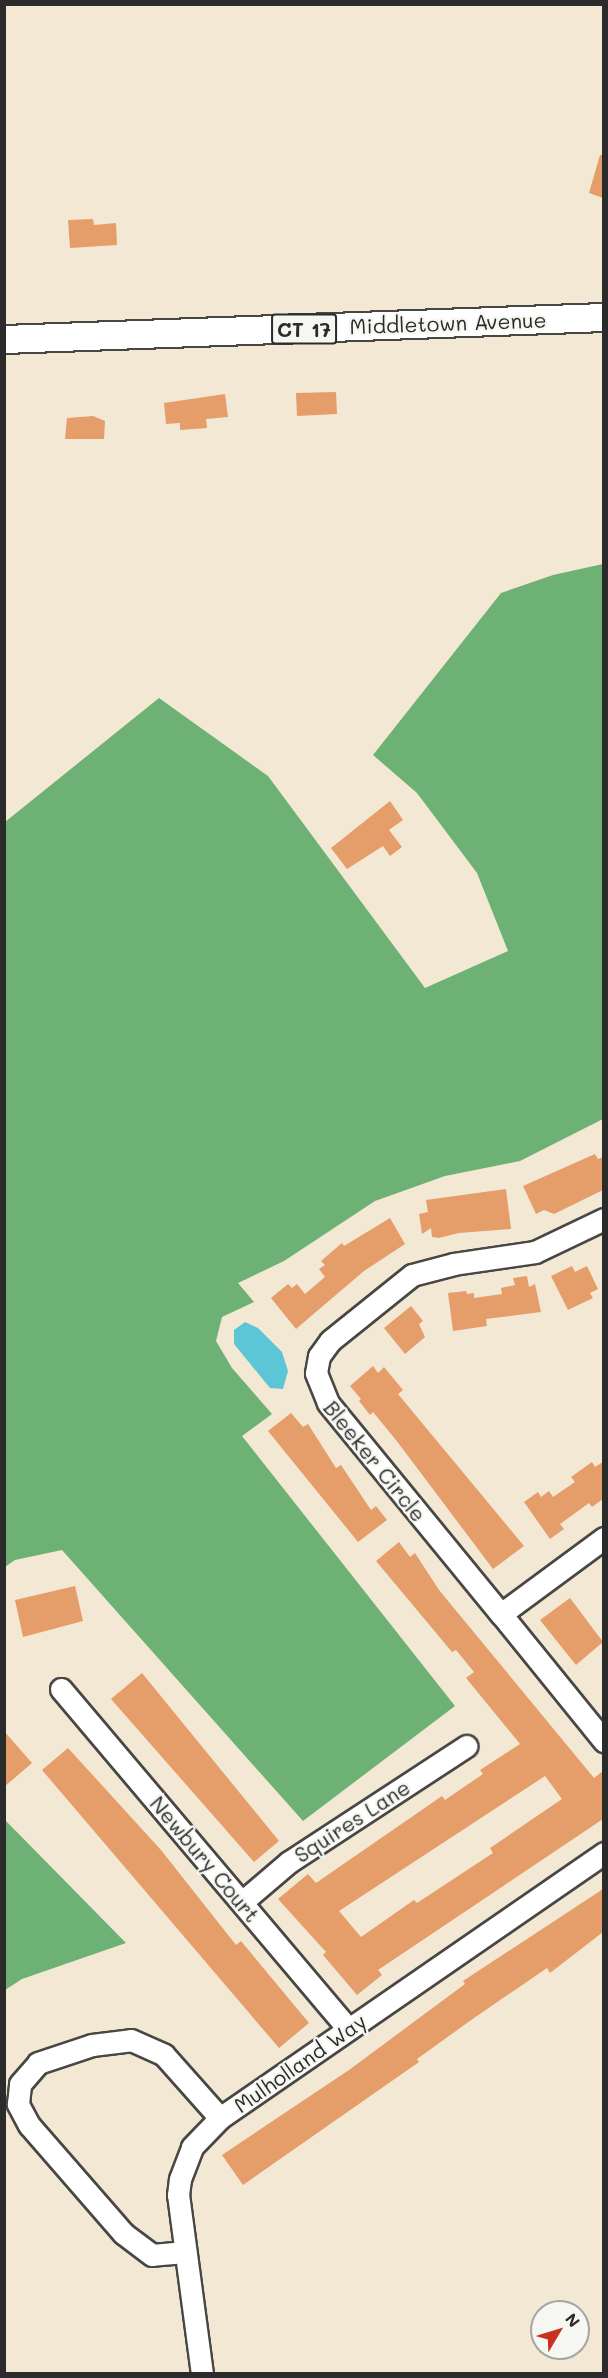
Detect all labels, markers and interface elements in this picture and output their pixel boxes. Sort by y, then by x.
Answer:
street label: Middletown Avenue [349,307,547,339]
road number: CT 17 [271,312,337,346]
street label: Bleeker Circle [319,1395,431,1527]
street label: Squires Lane [290,1774,414,1868]
street label: Newbury Court [145,1791,265,1927]
street label: Mulholland Way [229,2008,371,2118]
north arrow [530,2300,590,2360]
text: N [561,2309,585,2331]

